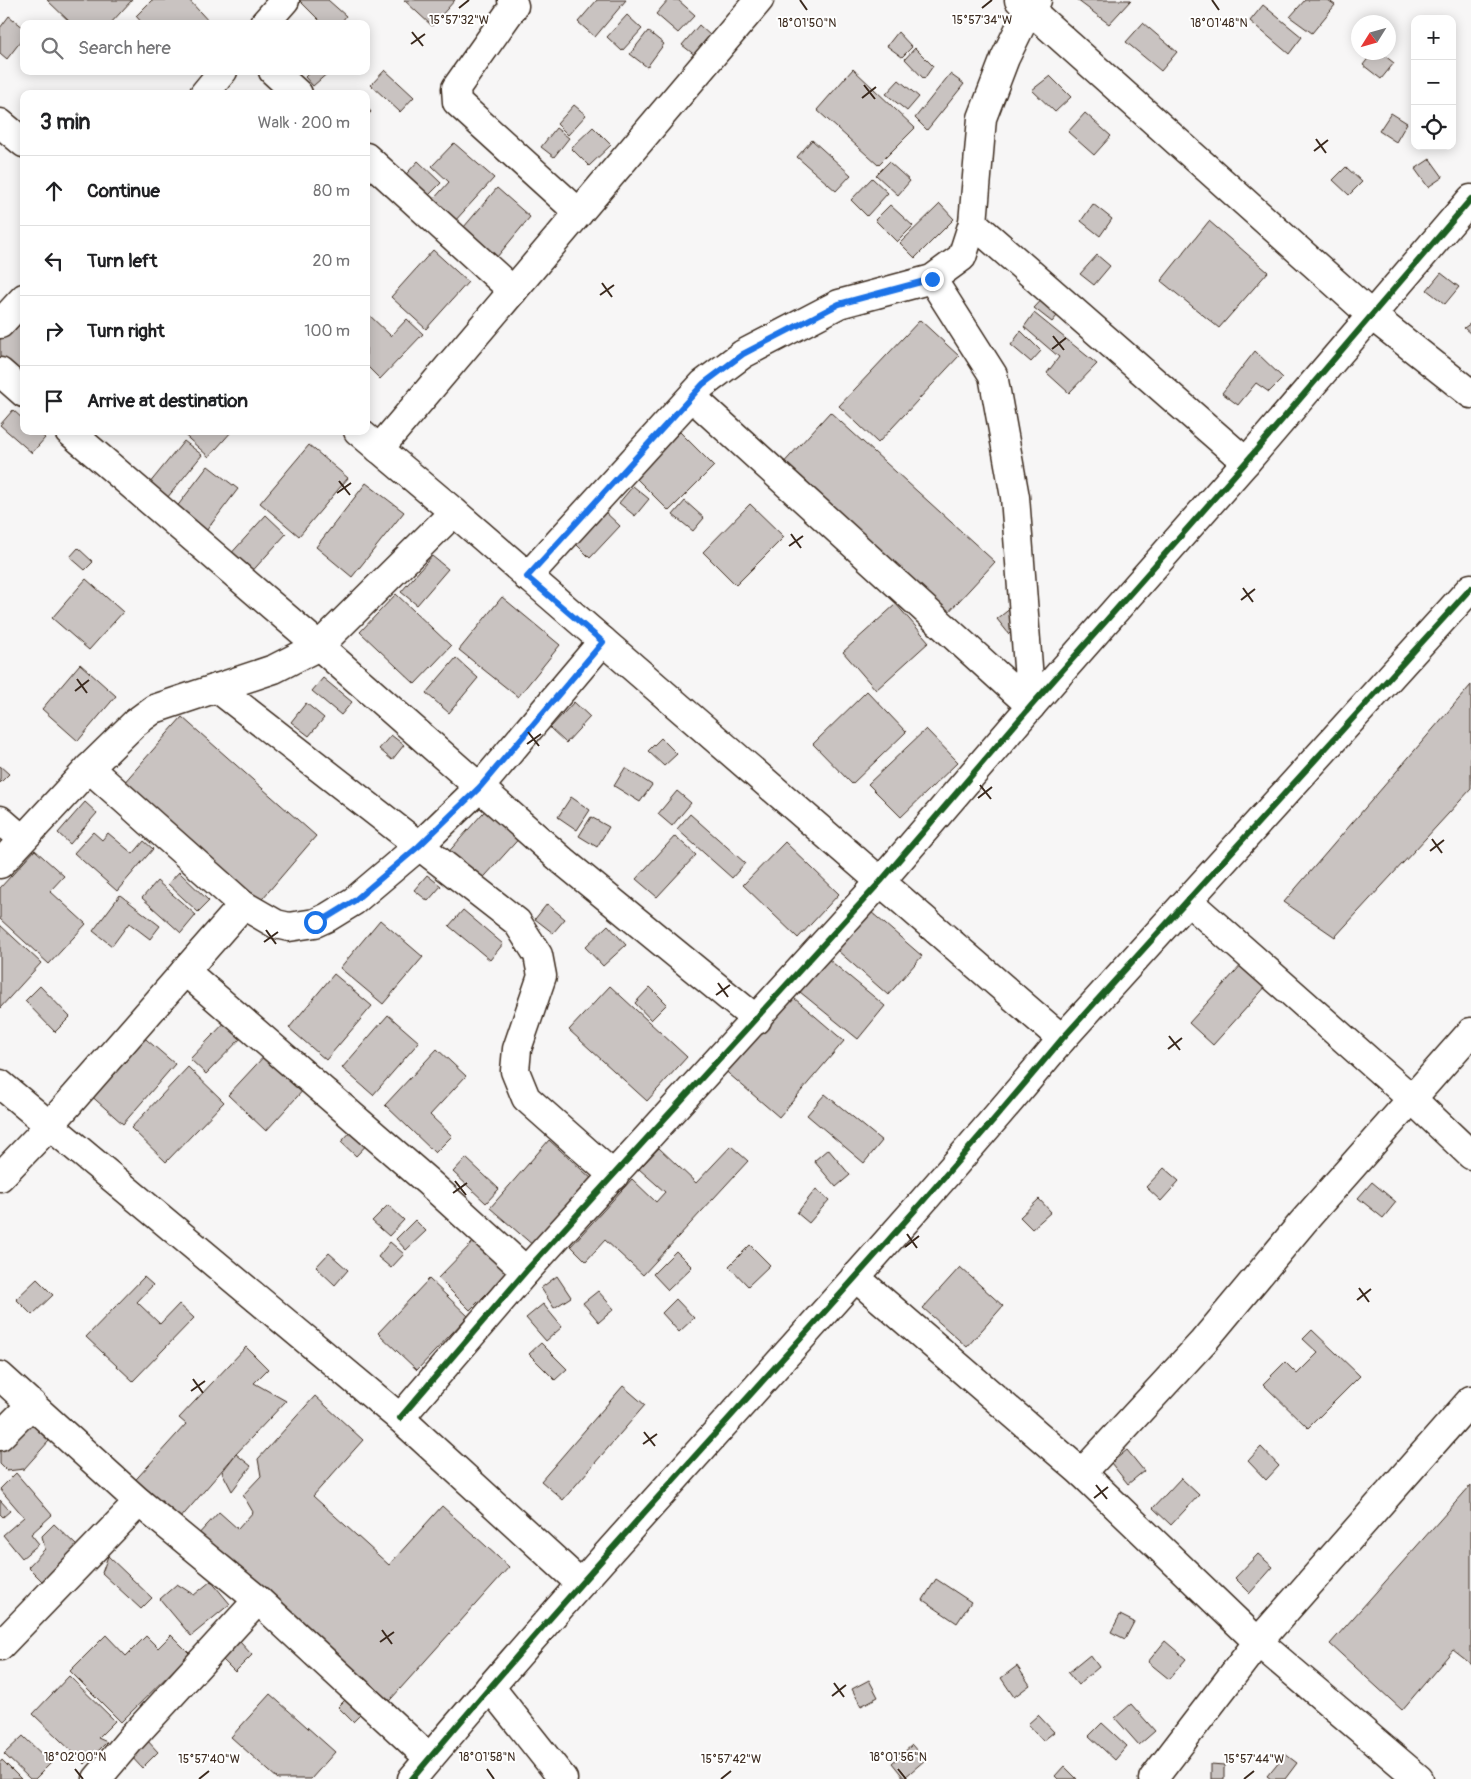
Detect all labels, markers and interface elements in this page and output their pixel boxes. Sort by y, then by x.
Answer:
text: 15°57'32"W [429,13,489,28]
text: 15°57'34"W [952,13,1012,28]
north arrow [1351,15,1396,60]
map controls [1411,15,1456,150]
button: + [1411,15,1456,60]
text: 18°01'50"N [778,16,836,31]
text: 18°01'48"N [1190,16,1248,31]
search box [20,20,370,75]
icon: search [38,34,66,62]
text: Search here [78,36,171,60]
button: − [1411,60,1456,105]
button: locate [1411,105,1456,150]
text: 3 min [40,109,90,136]
text: Walk · 200 m [258,113,350,133]
icon: ahead [40,177,68,205]
text: Continue [87,179,160,203]
text: 80 m [313,181,350,201]
icon: left [40,247,68,275]
text: Turn left [87,249,157,273]
text: 20 m [312,251,350,271]
route end [921,268,944,291]
icon: right [40,317,68,345]
text: Turn right [87,319,165,343]
text: 100 m [304,321,350,341]
icon: arrive [40,387,68,415]
text: Arrive at destination [87,389,248,413]
route start [304,911,327,934]
text: 18°02'00"N [44,1750,106,1765]
text: 18°01'58"N [459,1750,515,1765]
text: 18°01'56"N [869,1750,927,1765]
text: 15°57'40"W [178,1752,240,1767]
text: 15°57'42"W [701,1752,761,1767]
text: 15°57'44"W [1224,1752,1284,1767]

